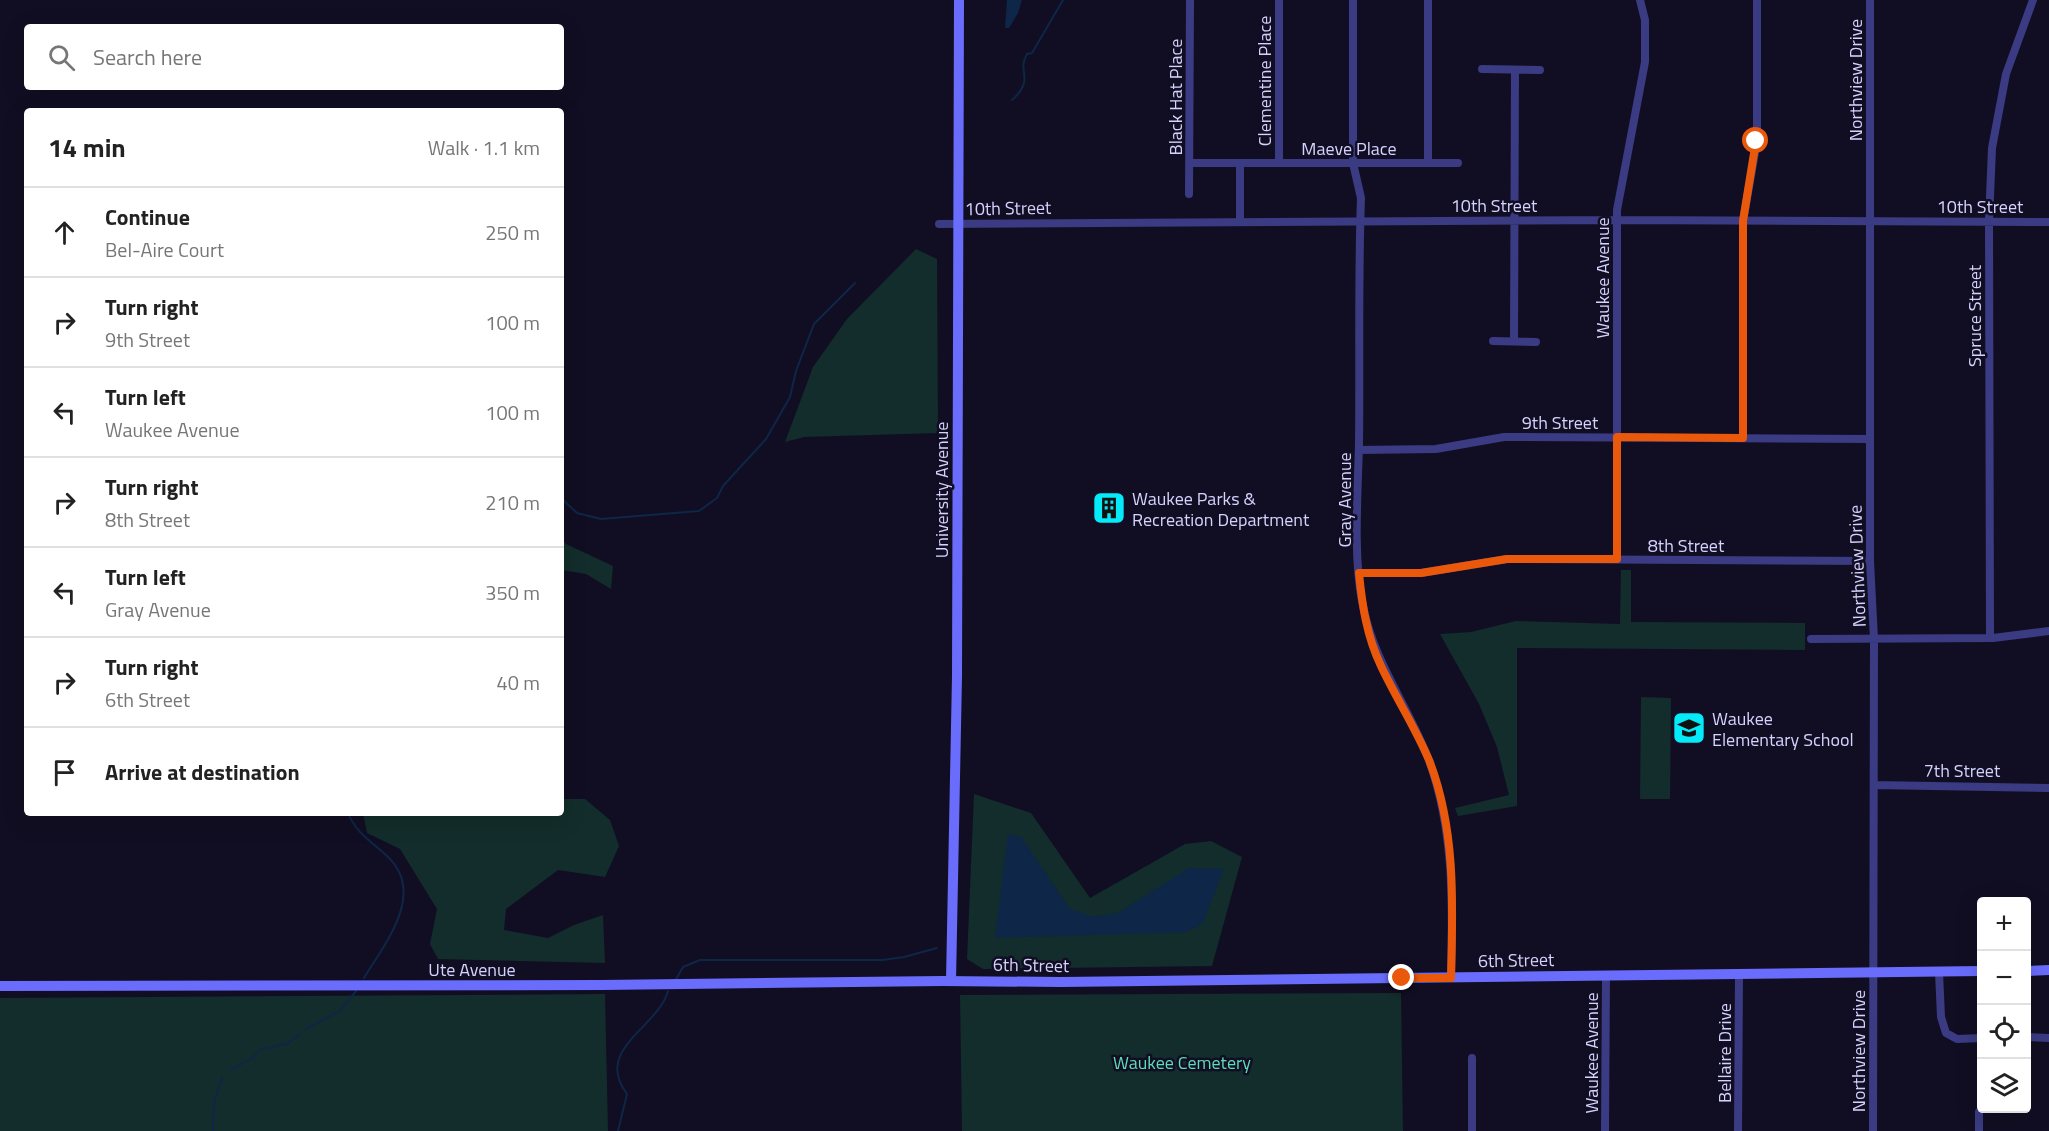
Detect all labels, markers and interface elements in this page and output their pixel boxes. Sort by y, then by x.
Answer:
street label: Clementine Place [1251,16,1278,146]
street label: Northview Drive [1842,19,1869,141]
search box [24,24,564,90]
street label: Black Hat Place [1162,39,1189,155]
text: Search here [93,40,202,74]
icon: search [45,41,78,74]
route start [1742,127,1768,153]
text: 14 min [48,128,126,167]
text: Walk · 1.1 km [428,132,540,163]
street label: Maeve Place [1301,135,1397,162]
street label: 10th Street [1451,192,1538,219]
street label: 10th Street [1937,193,2024,220]
street label: 10th Street [965,194,1052,222]
text: Continue [105,200,190,234]
icon: ahead [48,216,81,249]
text: 250 m [485,217,540,248]
street label: Waukee Avenue [1589,217,1616,339]
text: Bel-Aire Court [105,234,224,265]
street label: Spruce Street [1961,264,1988,367]
text: Turn right [105,290,199,324]
icon: right [48,306,81,339]
text: 100 m [485,307,540,338]
text: 9th Street [105,324,190,355]
text: Turn left [105,380,186,414]
icon: left [48,396,81,429]
text: 100 m [485,397,540,428]
street label: 9th Street [1522,409,1599,436]
text: Waukee Avenue [105,414,240,445]
street label: University Avenue [928,422,955,558]
street label: Gray Avenue [1331,452,1358,548]
text: Turn right [105,470,199,504]
place label: Waukee Parks & Recreation Department [1132,485,1310,533]
icon: right [48,486,81,519]
text: 210 m [485,487,540,518]
building icon: Waukee Parks & Recreation Department [1091,490,1127,526]
text: 8th Street [105,504,190,535]
street label: Northview Drive [1841,504,1873,628]
street label: 8th Street [1648,532,1725,559]
text: Turn left [105,560,186,594]
icon: left [48,576,81,609]
text: 350 m [485,577,540,608]
text: Gray Avenue [105,594,211,625]
text: Turn right [105,650,199,684]
icon: right [48,666,81,699]
text: 40 m [496,667,540,698]
text: 6th Street [105,684,190,715]
place label: Waukee Elementary School [1712,705,1854,753]
school or university icon: Waukee Elementary School [1671,710,1707,746]
text: Arrive at destination [105,755,300,789]
icon: arrive [48,756,81,789]
street label: 7th Street [1924,757,2001,784]
map controls [1977,897,2031,1113]
button: + [1977,897,2031,951]
street label: 6th Street [1478,946,1555,974]
street label: 6th Street [993,951,1070,979]
button: − [1977,951,2031,1005]
street label: Ute Avenue [428,956,516,983]
route end [1388,964,1414,990]
street label: Northview Drive [1845,990,1872,1112]
street label: Waukee Avenue [1578,992,1605,1114]
street label: Bellaire Drive [1711,1003,1738,1103]
button: locate [1977,1005,2031,1059]
park label: Waukee Cemetery [1113,1049,1251,1076]
button: layers [1977,1059,2031,1113]

